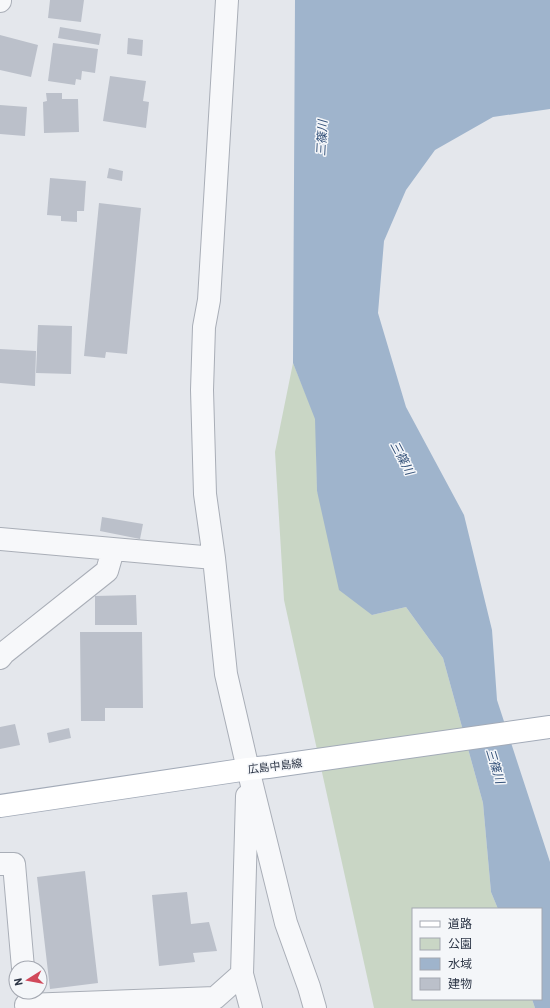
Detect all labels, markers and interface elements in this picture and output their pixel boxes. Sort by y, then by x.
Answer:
water label: 三篠川 [313,118,329,156]
water label: 三篠川 [388,438,418,478]
water label: 三篠川 [484,746,508,787]
street label: 広島中島線 [247,756,303,775]
legend [412,908,542,1000]
text: 道路 [448,916,472,930]
text: 公園 [448,936,472,950]
text: 水域 [448,956,472,970]
north arrow [8,960,48,1000]
text: 建物 [448,976,472,990]
text: N [11,977,25,987]

